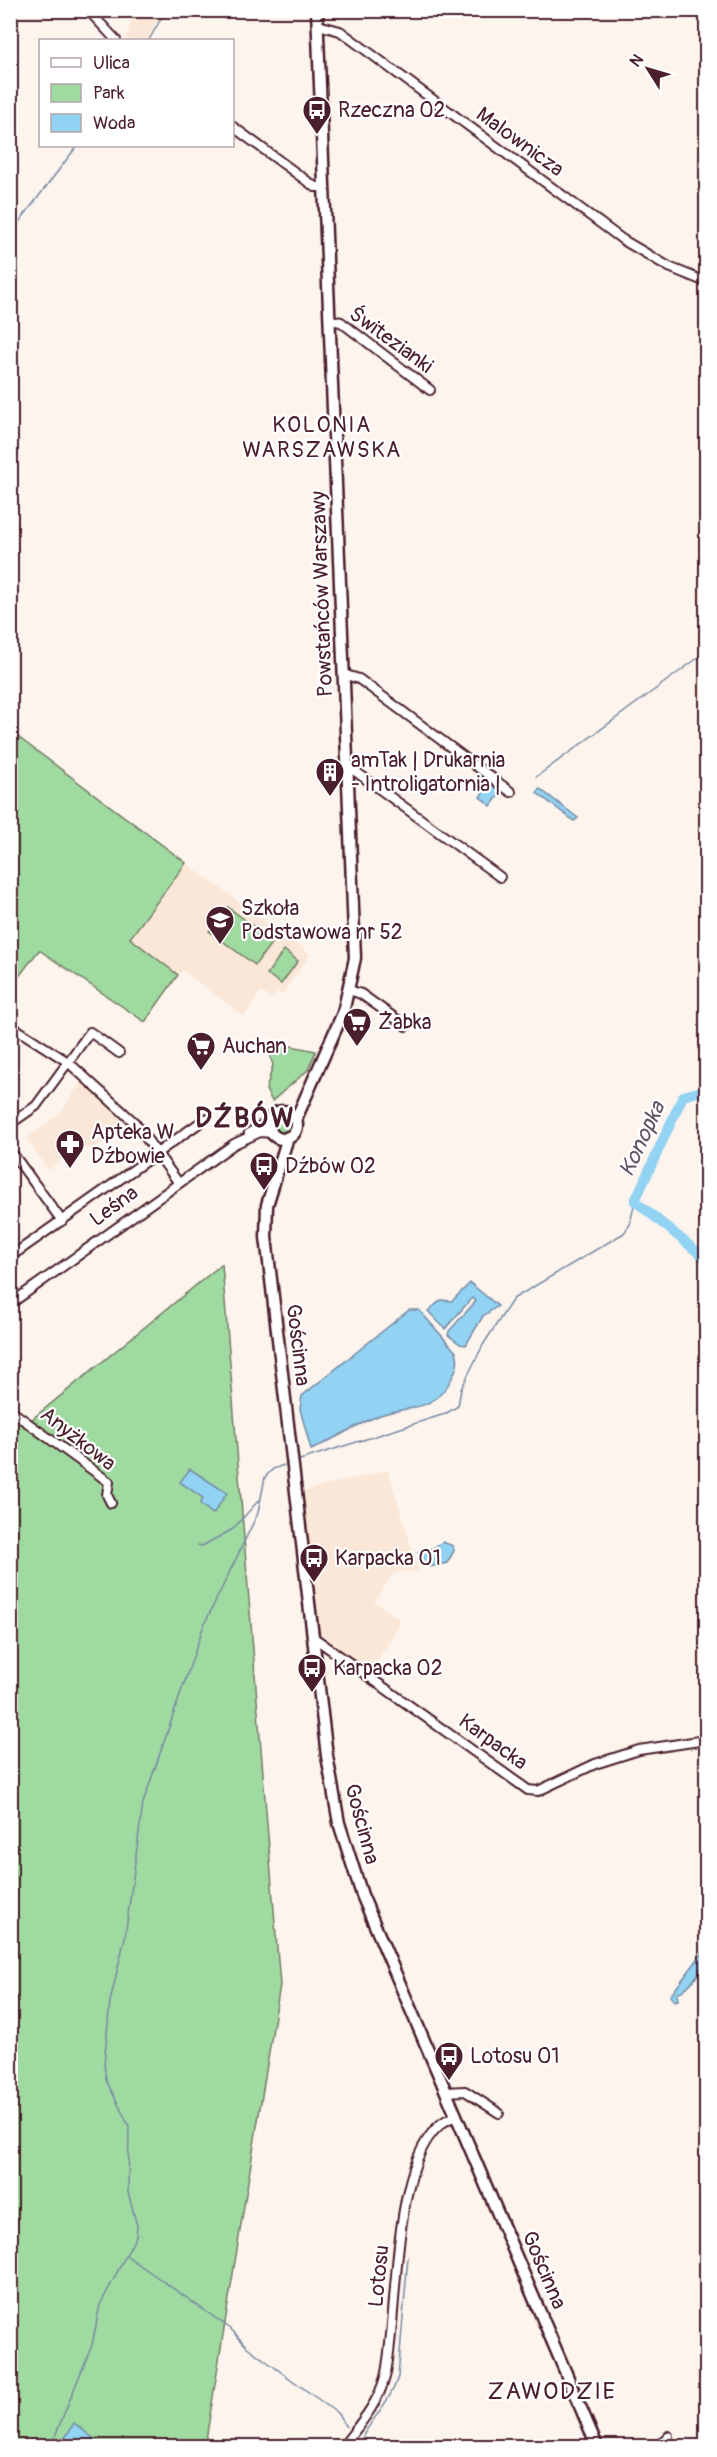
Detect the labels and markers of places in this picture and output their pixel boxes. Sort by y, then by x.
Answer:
bus stop icon: Rzeczna 02 [301,94,333,136]
place label: Rzeczna 02 [338,97,445,124]
place label: amTak | Drukarnia - Introligatornia | [351,747,505,798]
building icon: amTak | Drukarnia - Introligatornia | [314,756,346,798]
place label: Szkoła Podstawowa nr 52 [241,895,403,946]
school or university icon: Szkoła Podstawowa nr 52 [204,904,236,946]
supermarket icon: Żabka [341,1006,373,1048]
place label: Żabka [378,1009,432,1036]
supermarket icon: Auchan [185,1030,217,1072]
place label: Auchan [222,1033,287,1060]
place label: Apteka W Dźbowie [91,1119,174,1170]
pharmacy icon: Apteka W Dźbowie [54,1128,86,1170]
bus stop icon: Dźbów 02 [248,1150,280,1192]
place label: Dźbów 02 [285,1153,376,1180]
bus stop icon: Karpacka 01 [298,1542,330,1584]
place label: Karpacka 01 [335,1545,441,1572]
bus stop icon: Karpacka 02 [296,1652,328,1694]
place label: Karpacka 02 [333,1655,442,1682]
bus stop icon: Lotosu 01 [433,2040,465,2082]
place label: Lotosu 01 [470,2043,560,2070]

